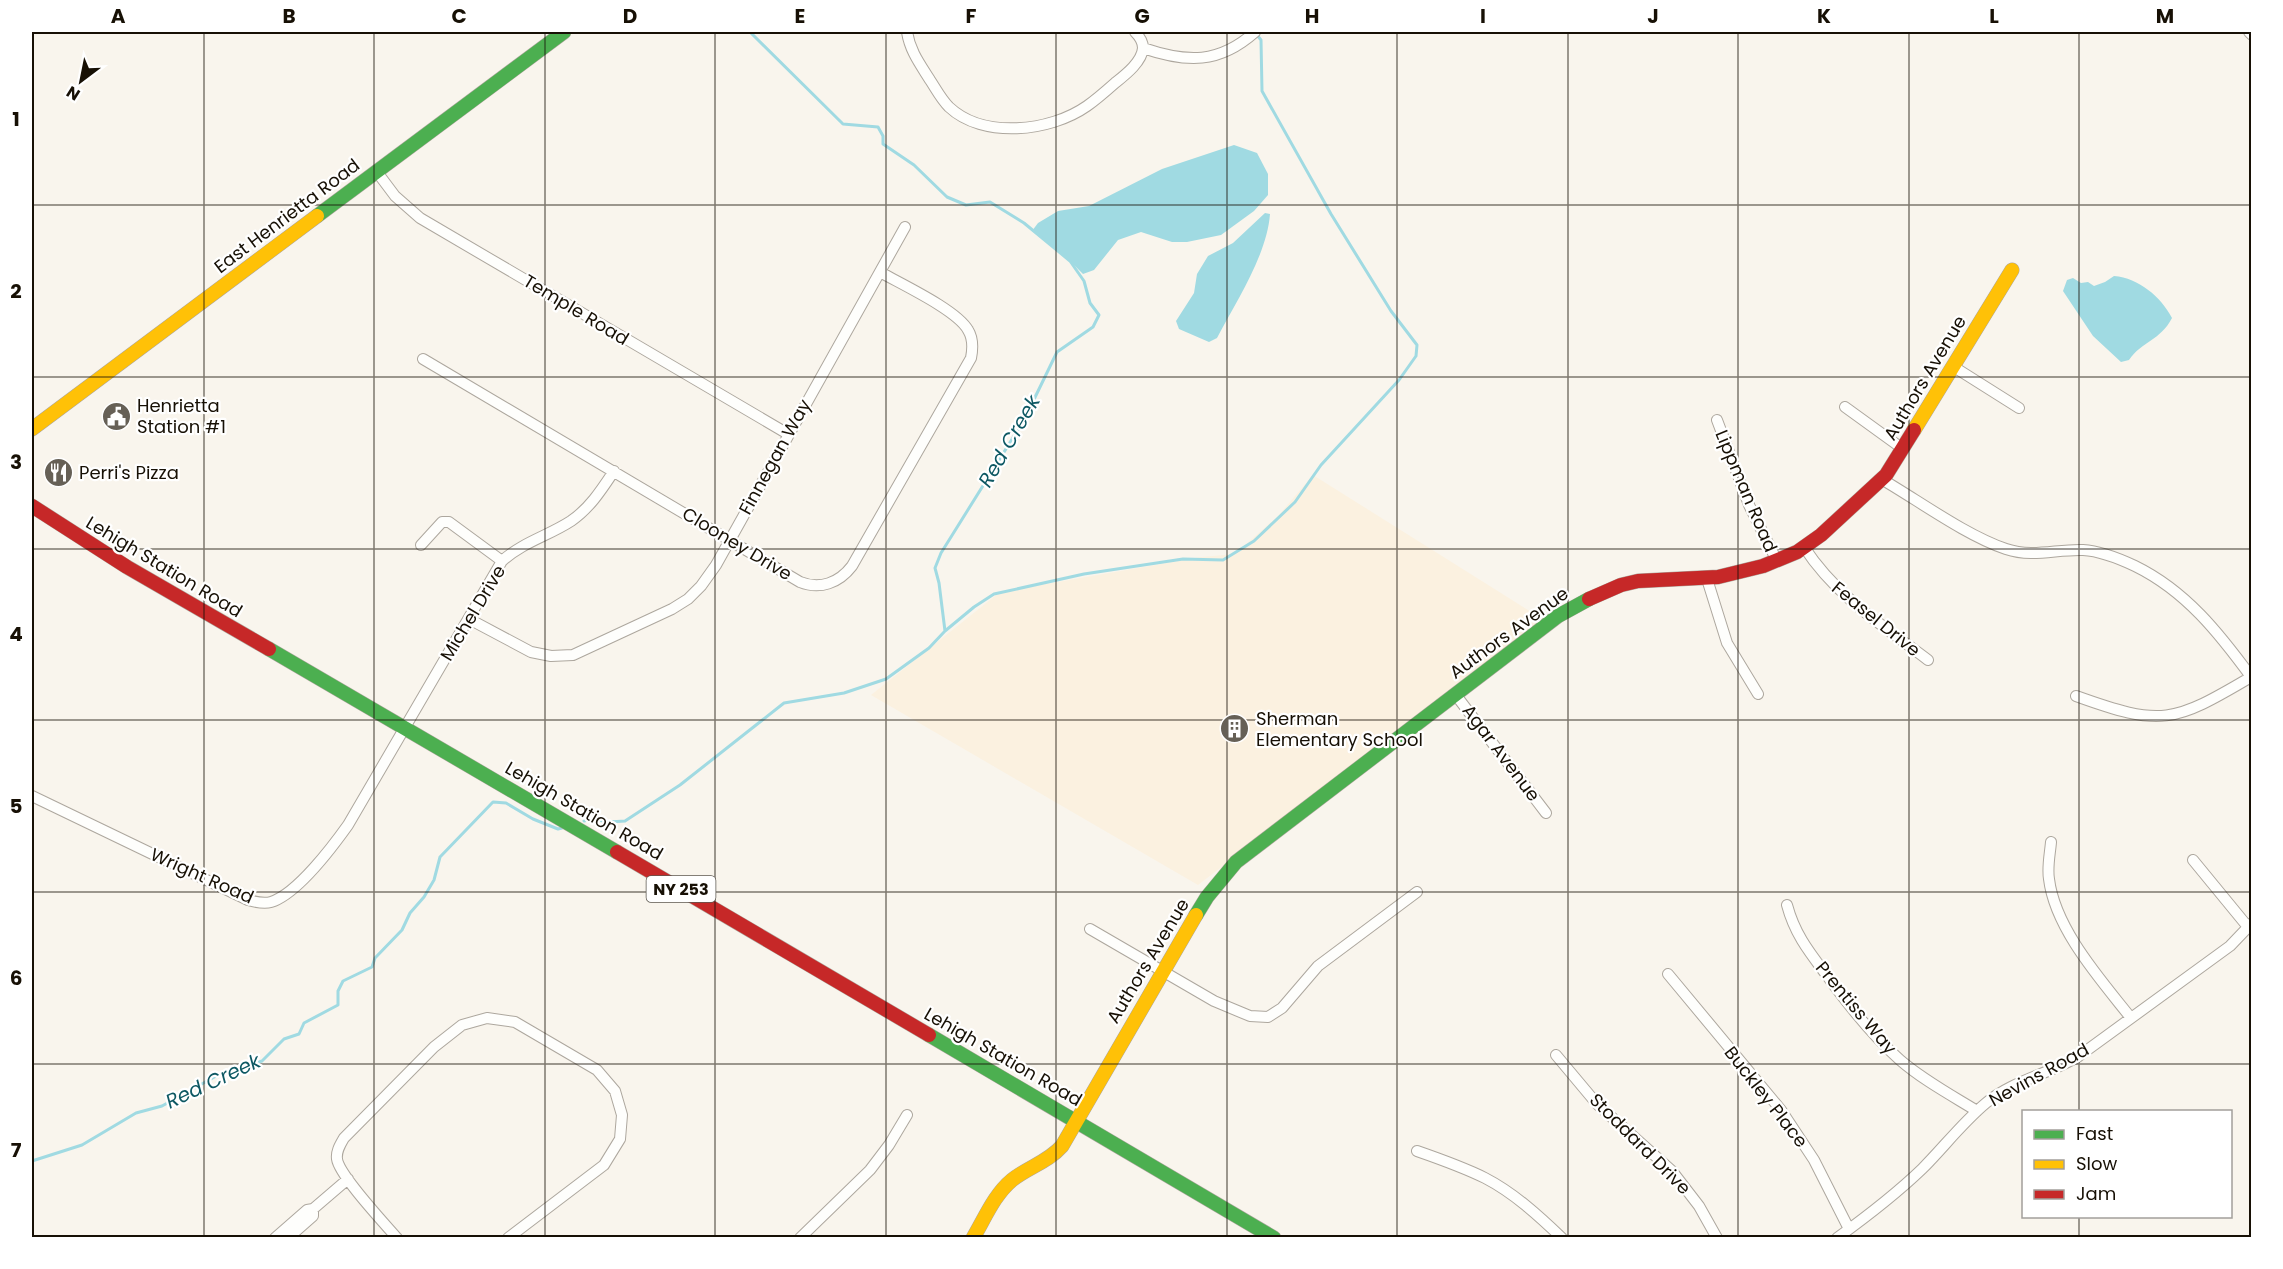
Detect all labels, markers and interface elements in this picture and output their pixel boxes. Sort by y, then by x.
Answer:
text: A [111,2,126,30]
text: B [282,2,296,30]
text: C [451,2,467,30]
text: D [623,2,637,30]
text: E [795,2,805,30]
text: F [966,2,977,30]
text: G [1134,2,1150,30]
text: H [1305,2,1319,30]
text: I [1480,2,1486,30]
text: J [1647,2,1659,30]
text: K [1817,2,1831,30]
text: L [1989,2,1999,30]
text: M [2156,2,2174,30]
north arrow [51,51,111,111]
text: N [62,80,85,106]
text: 1 [12,105,20,133]
street label: East Henrietta Road [209,153,365,279]
street label: Temple Road [519,268,634,351]
text: 2 [10,277,22,305]
street label: Authors Avenue [1877,311,1972,445]
water label: Red Creek [971,388,1047,492]
place label: Henrietta Station #1 [137,393,226,439]
street label: Finnegan Way [733,395,817,519]
public building icon: Henrietta Station #1 [100,400,132,432]
street label: Lippman Road [1709,426,1783,556]
text: 3 [10,448,22,476]
restaurant icon: Perri's Pizza [42,457,74,489]
place label: Perri's Pizza [79,460,179,485]
street label: Clooney Drive [678,501,797,586]
street label: Lehigh Station Road [81,510,247,623]
street label: Michel Drive [434,560,511,665]
street label: Feasel Drive [1827,575,1926,662]
street label: Authors Avenue [1444,581,1573,684]
text: 4 [9,620,23,648]
street label: Agar Avenue [1457,699,1546,806]
place label: Sherman Elementary School [1256,706,1423,752]
building icon: Sherman Elementary School [1219,713,1251,745]
street label: Lehigh Station Road [501,755,668,866]
text: 5 [10,792,23,820]
street label: Wright Road [147,842,258,909]
road number: NY 253 [646,876,716,902]
street label: Authors Avenue [1100,894,1195,1028]
street label: Prentiss Way [1810,956,1903,1059]
text: 6 [10,964,22,992]
street label: Lehigh Station Road [920,1001,1087,1112]
street label: Nevins Road [1984,1037,2093,1112]
street label: Buckley Place [1719,1041,1814,1153]
water label: Red Creek [161,1046,267,1115]
street label: Stoddard Drive [1584,1087,1697,1200]
legend [2022,1110,2232,1218]
text: Fast [2076,1121,2113,1146]
text: 7 [11,1136,22,1164]
text: Slow [2076,1151,2118,1176]
text: Jam [2076,1181,2116,1206]

